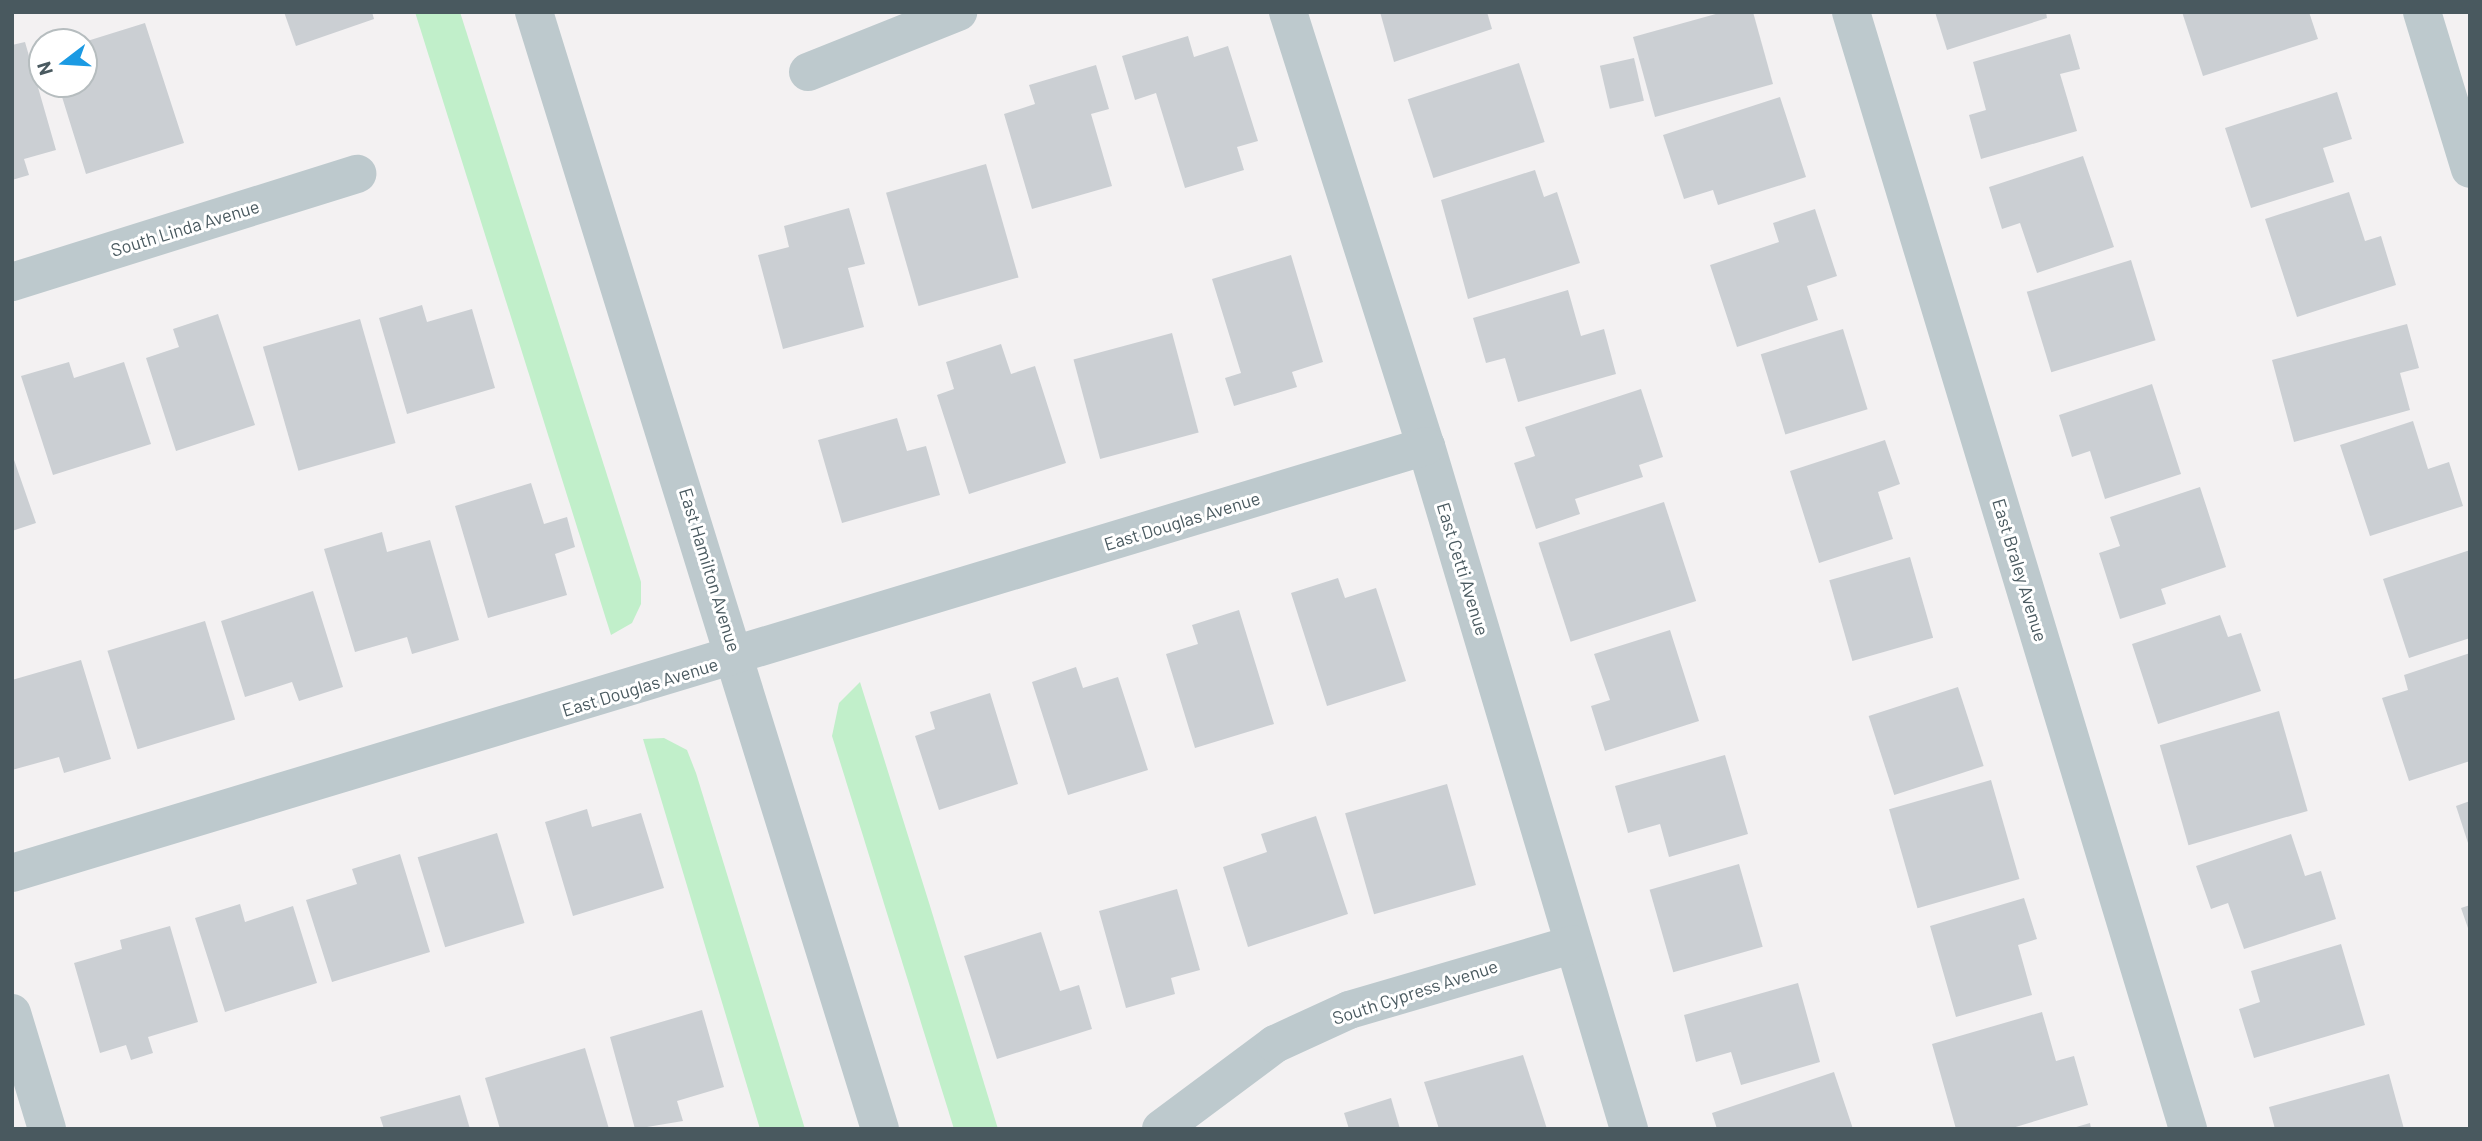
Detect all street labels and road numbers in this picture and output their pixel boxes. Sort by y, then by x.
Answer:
street label: South Linda Avenue [108,195,262,261]
street label: East Hamilton Avenue [675,486,745,654]
street label: East Douglas Avenue [1101,487,1263,555]
street label: East Braley Avenue [1988,496,2052,644]
street label: East Cetti Avenue [1433,500,1493,638]
street label: East Douglas Avenue [559,653,721,721]
street label: South Cypress Avenue [1330,955,1500,1029]

